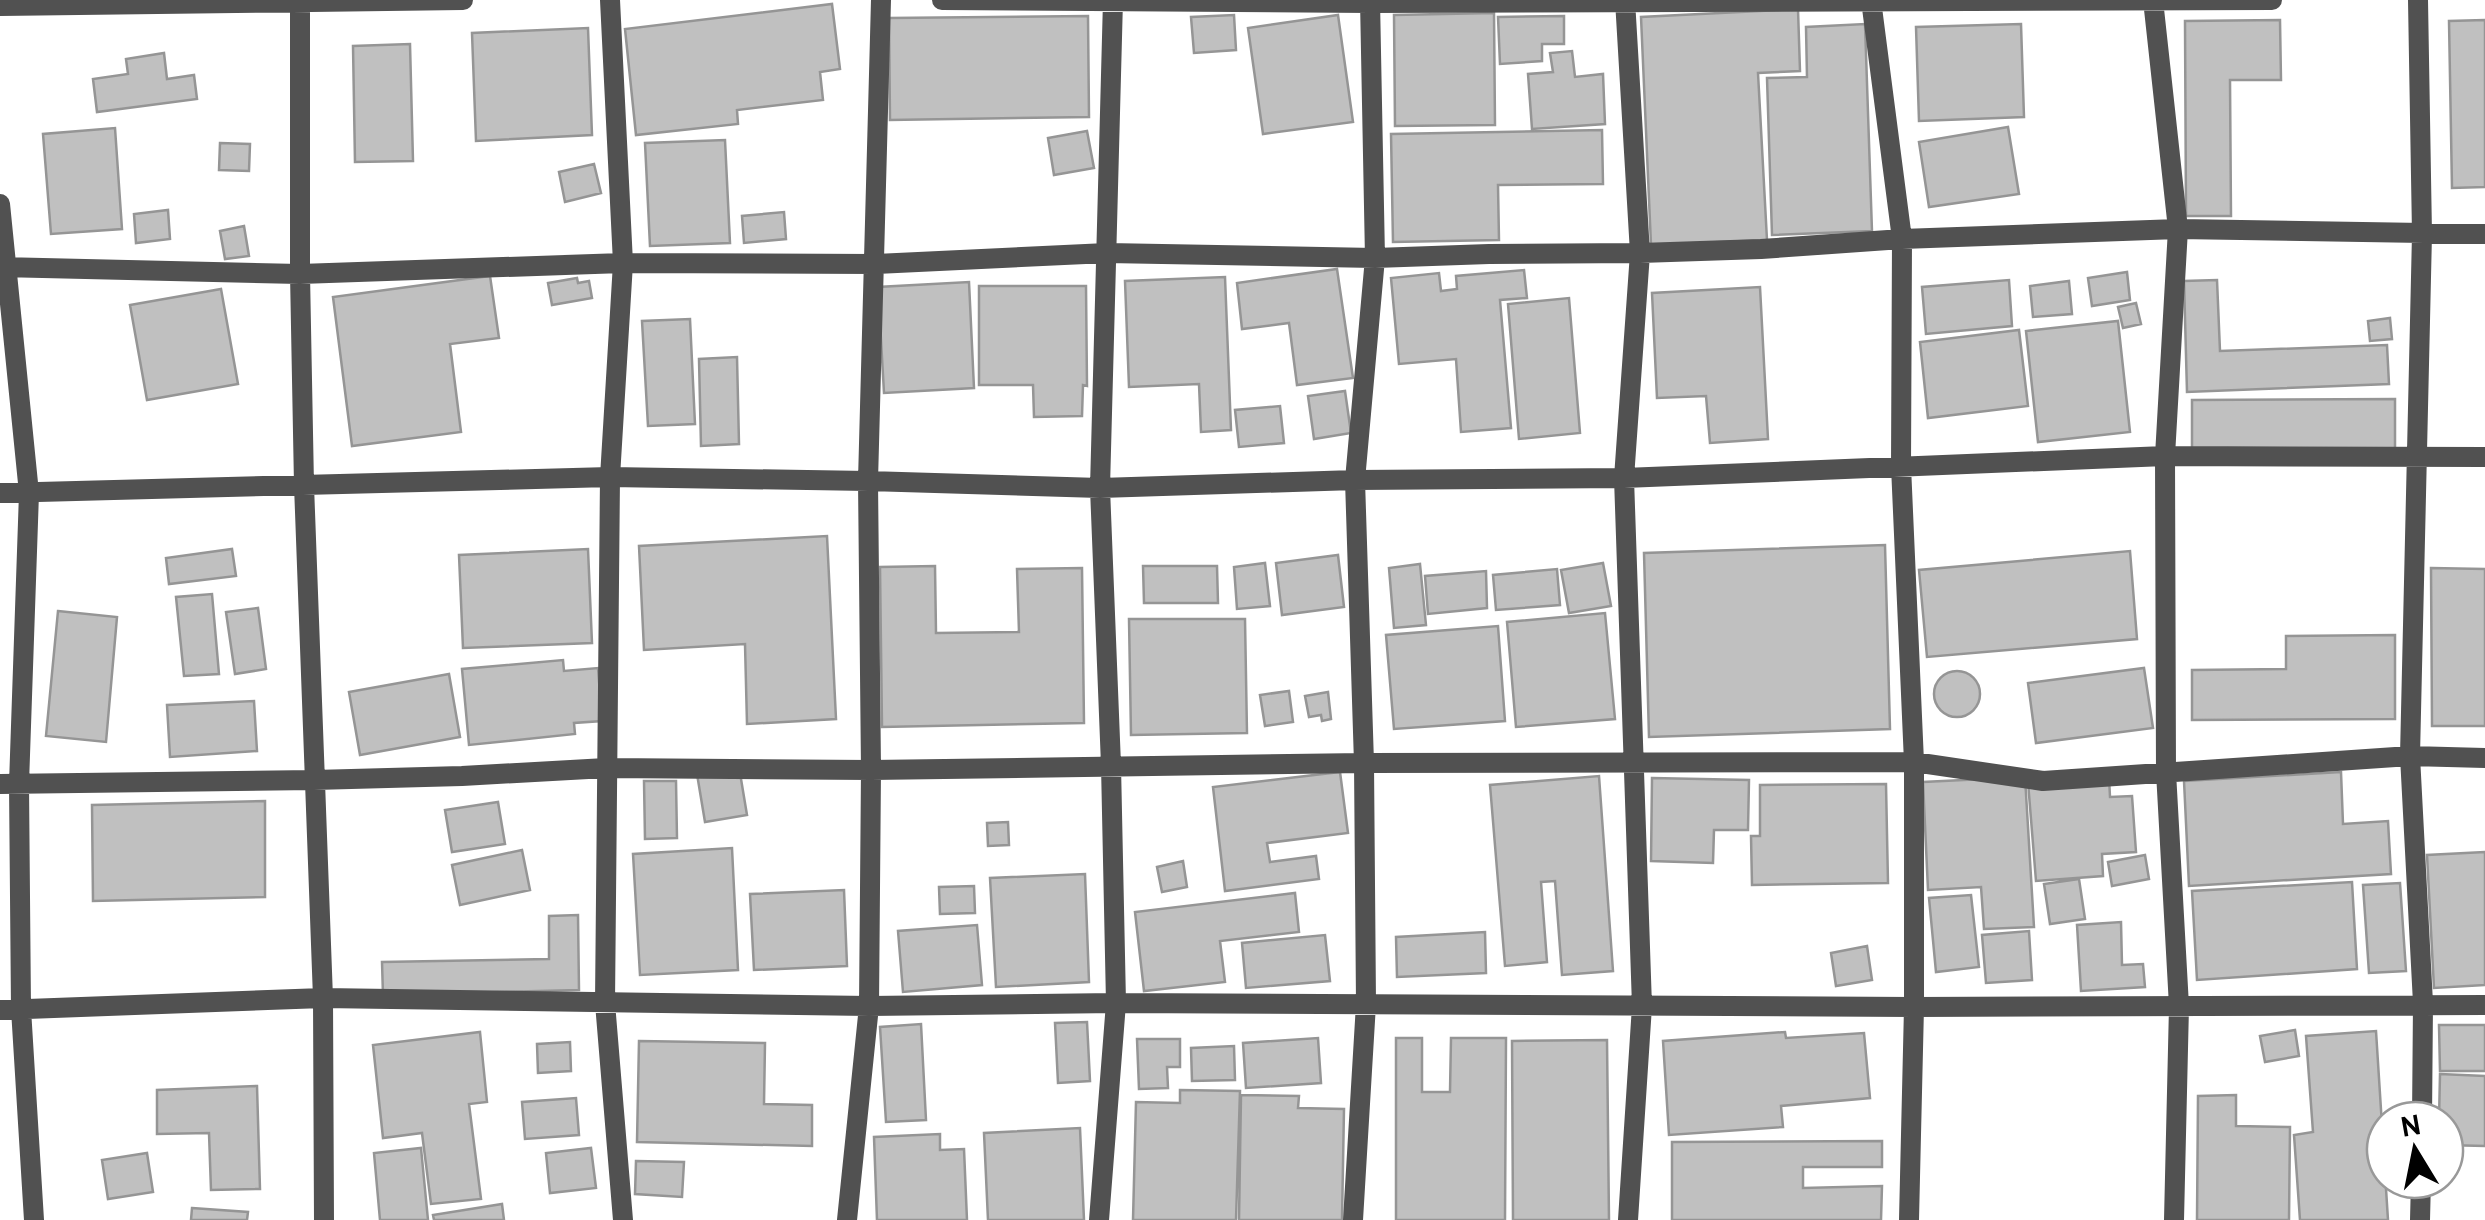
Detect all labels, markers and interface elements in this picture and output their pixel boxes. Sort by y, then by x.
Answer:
north arrow [2365,1100,2465,1200]
text: N [2398,1109,2424,1148]

